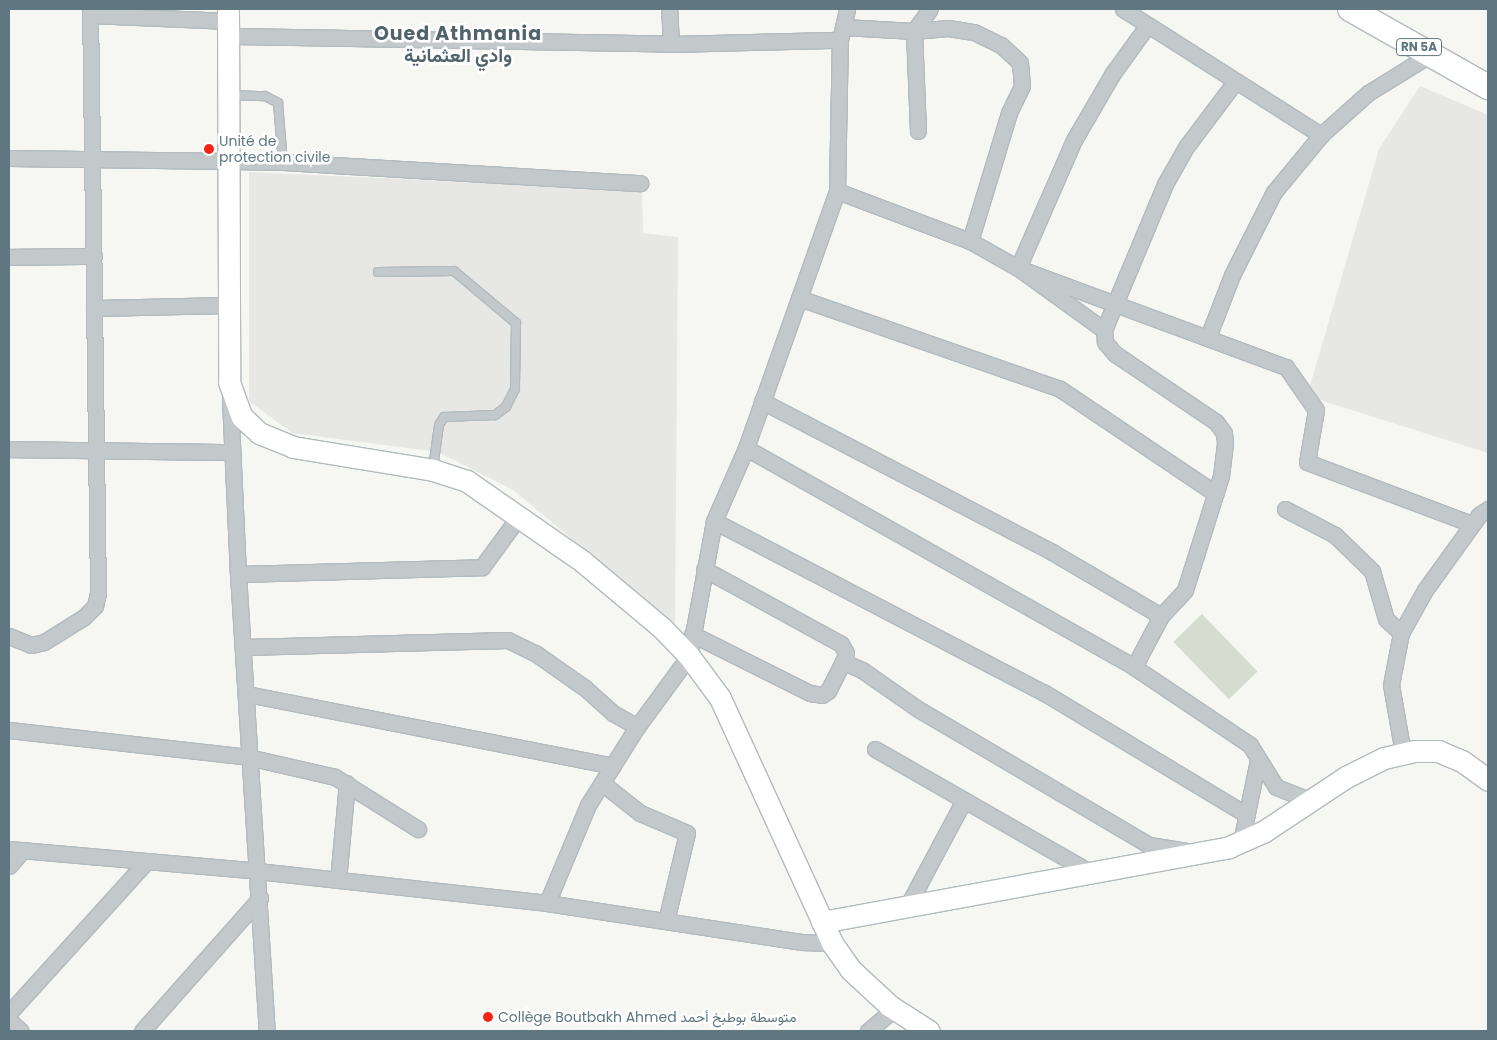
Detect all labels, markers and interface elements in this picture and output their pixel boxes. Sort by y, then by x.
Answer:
district label: Oued Athmania وادي العثمانية [372,23,544,67]
road number: RN 5A [1395,38,1443,56]
place label: Unité de protection civile [219,133,330,166]
marker: Unité de protection civile [203,143,215,155]
place label: Collège Boutbakh Ahmed متوسطة بوطبخ أحمد [498,1009,796,1025]
marker: Collège Boutbakh Ahmed متوسطة بوطبخ أحمد [482,1011,494,1023]

